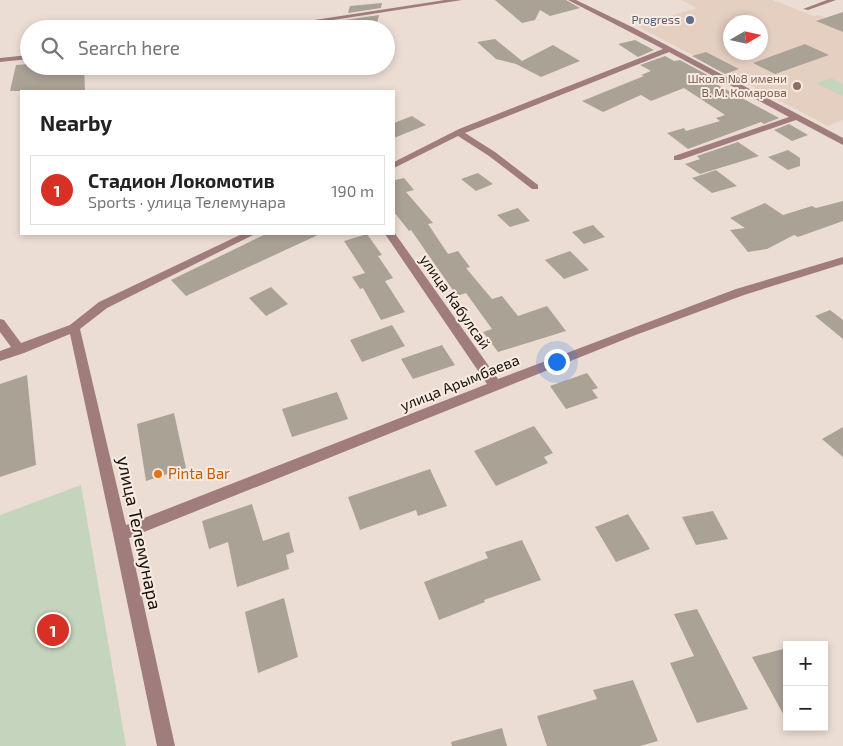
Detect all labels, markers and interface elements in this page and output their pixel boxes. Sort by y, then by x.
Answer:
place label: Progress [631,12,680,26]
marker: Progress [684,14,696,26]
north arrow [723,15,768,60]
search box [20,20,395,75]
icon: search [38,34,66,62]
text: Search here [78,36,180,59]
place label: Школа №8 имени В. М. Комарова [687,71,787,99]
marker: Школа №8 имени В. М. Комарова [791,80,803,92]
text: Nearby [40,110,112,135]
text: Стадион Локомотив [88,169,275,192]
text: 1 [54,181,60,200]
text: 190 m [331,181,374,200]
text: Sports · улица Телемунара [88,192,286,211]
street label: улица Кабулсай [416,251,495,353]
your location [544,349,570,375]
street label: улица Арымбаева [397,350,522,415]
street label: улица Телемунара [113,454,167,611]
place label: Pinta Bar [168,464,230,482]
marker: Pinta Bar [152,468,164,480]
pin: 1 [37,611,69,649]
map controls [783,641,828,731]
button: + [783,641,828,686]
button: − [783,686,828,731]

